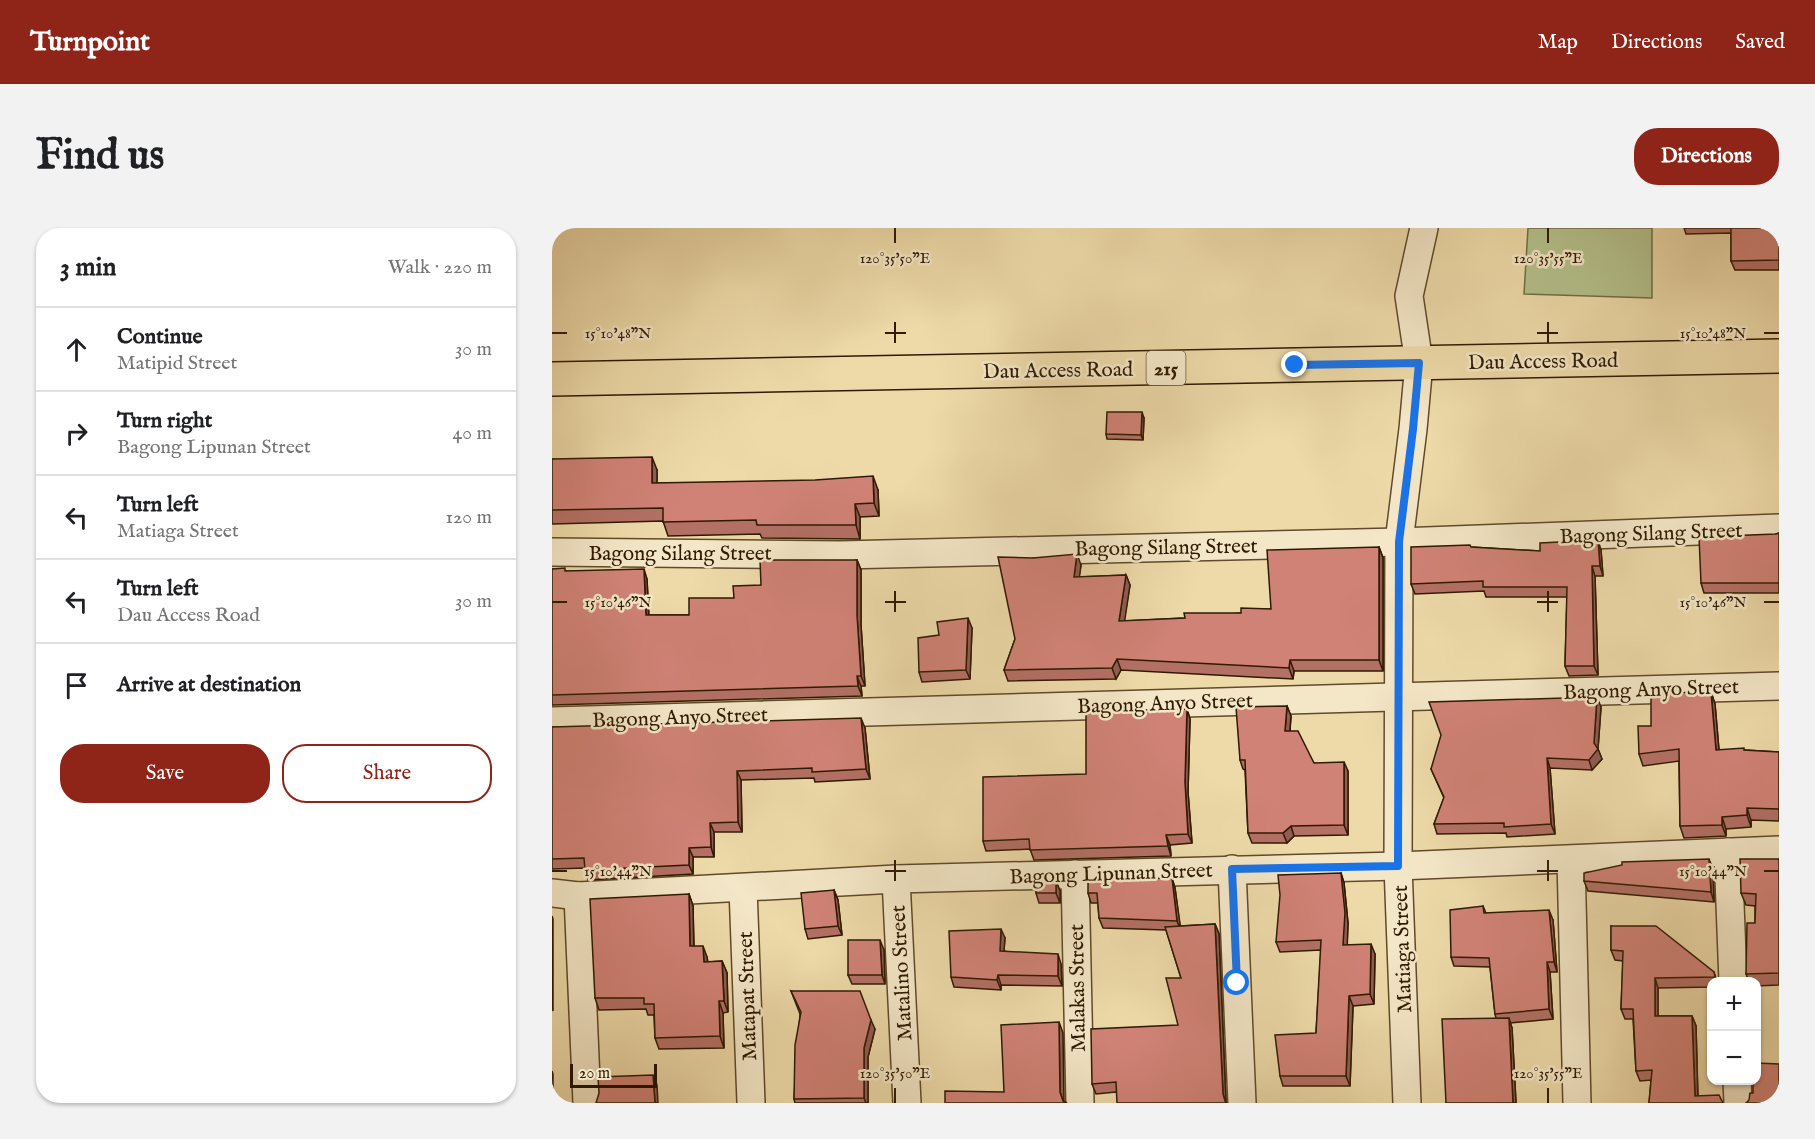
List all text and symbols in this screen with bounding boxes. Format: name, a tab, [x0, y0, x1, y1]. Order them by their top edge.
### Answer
text: Turnpoint	[30, 25, 150, 60]
text: Map	[1538, 29, 1578, 56]
text: Directions	[1611, 29, 1702, 56]
text: Saved	[1735, 29, 1785, 56]
button: Directions	[1634, 128, 1779, 185]
text: Find us	[36, 130, 164, 183]
text: 120°35'50"E	[860, 249, 930, 268]
text: 120°35'55"E	[1514, 249, 1582, 268]
text: 3 min	[60, 251, 116, 284]
text: Walk · 220 m	[388, 255, 492, 280]
text: Continue	[117, 323, 203, 351]
text: 15°10'48"N	[585, 324, 651, 343]
text: 15°10'48"N	[1680, 324, 1746, 343]
icon: ahead	[60, 333, 93, 366]
text: 30 m	[455, 337, 492, 362]
street label: Dau Access Road	[1468, 348, 1619, 377]
text: Matipid Street	[117, 351, 237, 376]
road number: 215	[1146, 351, 1186, 385]
route end	[1281, 351, 1307, 377]
street label: Dau Access Road	[983, 357, 1134, 386]
text: Turn right	[117, 407, 212, 435]
icon: right	[60, 417, 93, 450]
text: 40 m	[453, 421, 492, 446]
text: Bagong Lipunan Street	[117, 435, 311, 460]
text: Turn left	[117, 491, 199, 519]
icon: left	[60, 501, 93, 534]
text: 120 m	[446, 505, 492, 530]
street label: Bagong Silang Street	[1559, 518, 1743, 551]
text: Matiaga Street	[117, 519, 239, 544]
street label: Bagong Silang Street	[1074, 533, 1258, 564]
street label: Bagong Silang Street	[588, 541, 772, 568]
text: Turn left	[117, 575, 199, 603]
icon: left	[60, 585, 93, 618]
text: 30 m	[455, 589, 492, 614]
text: 15°10'46"N	[585, 593, 651, 612]
text: 15°10'46"N	[1680, 593, 1746, 612]
text: Dau Access Road	[117, 603, 260, 628]
icon: arrive	[60, 669, 93, 702]
text: Arrive at destination	[117, 671, 301, 699]
street label: Bagong Anyo Street	[1563, 674, 1739, 707]
street label: Bagong Anyo Street	[1077, 688, 1253, 721]
street label: Bagong Anyo Street	[592, 702, 768, 735]
button: Save	[60, 744, 270, 803]
button: Share	[282, 744, 492, 803]
street label: Bagong Lipunan Street	[1009, 857, 1213, 892]
text: 15°10'44"N	[584, 862, 652, 881]
text: 15°10'44"N	[1679, 862, 1747, 881]
street label: Matiaga Street	[1388, 885, 1419, 1013]
street label: Matalino Street	[885, 904, 920, 1041]
street label: Malakas Street	[1064, 924, 1093, 1052]
street label: Matapat Street	[733, 931, 764, 1061]
route start	[1223, 969, 1249, 995]
map controls	[1707, 977, 1761, 1085]
button: +	[1707, 977, 1761, 1031]
button: −	[1707, 1031, 1761, 1085]
scale bar	[570, 1061, 657, 1088]
text: 20 m	[579, 1064, 610, 1084]
text: 120°35'50"E	[860, 1064, 930, 1083]
text: 120°35'55"E	[1514, 1064, 1582, 1083]

